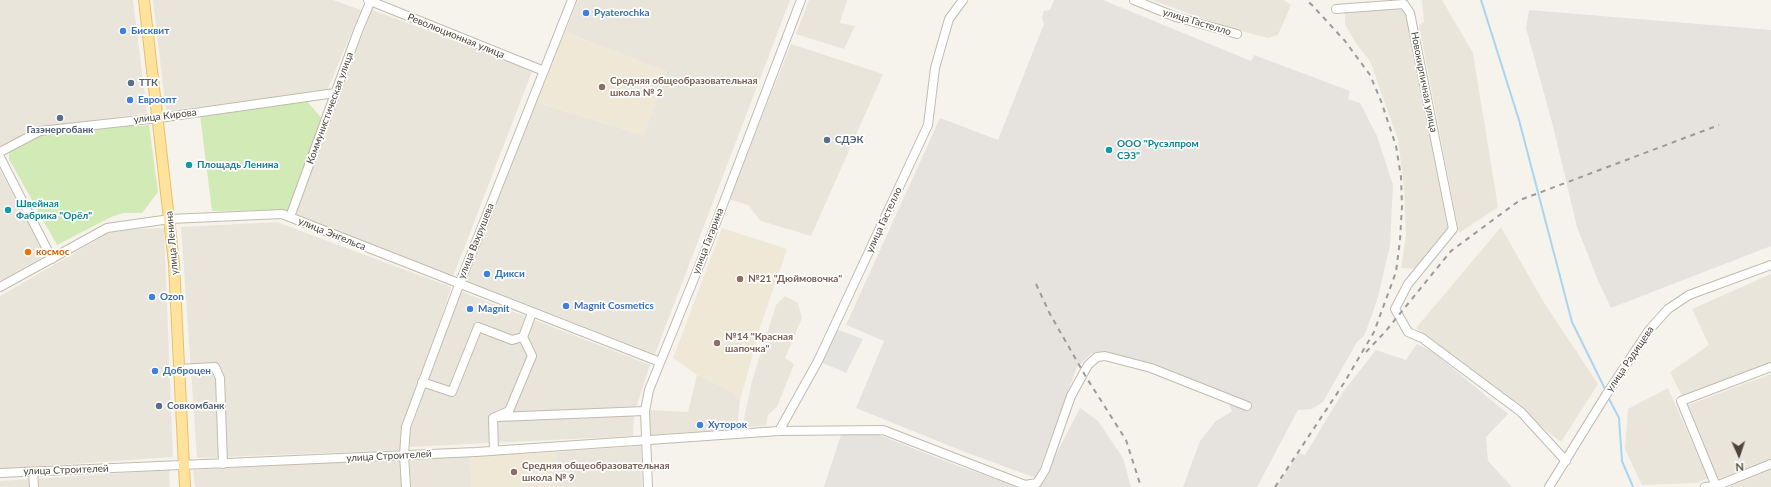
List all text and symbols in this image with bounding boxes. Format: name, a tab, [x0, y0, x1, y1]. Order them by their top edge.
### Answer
street label: улица Гастелло	[1161, 6, 1233, 38]
place label: Pyaterochka	[594, 7, 650, 19]
marker: Pyaterochka	[581, 8, 591, 18]
street label: Революционная улица	[406, 11, 506, 61]
place label: Бисквит	[131, 25, 169, 37]
marker: Бисквит	[118, 26, 128, 36]
street label: Новокирпичная улица	[1408, 31, 1440, 133]
street label: Коммунистическая улица	[304, 50, 356, 166]
place label: Средняя общеобразовательная школа № 2	[610, 75, 758, 98]
place label: ТТК	[139, 77, 158, 89]
marker: ТТК	[126, 78, 136, 88]
marker: Средняя общеобразовательная школа № 2	[597, 82, 607, 92]
place label: Евроопт	[138, 94, 177, 106]
marker: Евроопт	[125, 95, 135, 105]
street label: улица Кирова	[133, 106, 197, 126]
marker: Газэнергобанк	[55, 113, 65, 123]
place label: Газэнергобанк	[26, 124, 94, 136]
place label: СДЭК	[835, 134, 863, 146]
marker: СДЭК	[822, 135, 832, 145]
place label: ООО "Русэлпром СЭЗ"	[1117, 138, 1199, 162]
marker: ООО "Русэлпром СЭЗ"	[1104, 145, 1114, 155]
place label: Площадь Ленина	[197, 159, 278, 171]
marker: Площадь Ленина	[184, 160, 194, 170]
street label: улица Гастелло	[864, 185, 904, 255]
place label: Швейная Фабрика "Орёл"	[16, 198, 92, 222]
street label: улица Вахрушева	[455, 202, 497, 280]
marker: Швейная Фабрика "Орёл"	[3, 205, 13, 215]
street label: улица Гагарина	[690, 206, 726, 276]
street label: улица Ленина	[163, 210, 181, 276]
street label: улица Энгельса	[297, 215, 367, 253]
place label: космос	[36, 246, 70, 258]
marker: космос	[23, 247, 33, 257]
place label: Дикси	[495, 268, 525, 280]
marker: Дикси	[482, 269, 492, 279]
place label: №21 "Дюймовочка"	[748, 273, 842, 285]
marker: №21 "Дюймовочка"	[735, 274, 745, 284]
place label: Ozon	[160, 291, 184, 303]
marker: Ozon	[147, 292, 157, 302]
place label: Magnit Cosmetics	[574, 300, 654, 312]
marker: Magnit Cosmetics	[561, 301, 571, 311]
place label: Magnit	[478, 303, 510, 315]
marker: Magnit	[465, 304, 475, 314]
street label: улица Радищева	[1604, 324, 1656, 394]
place label: №14 "Красная шапочка"	[725, 331, 793, 354]
marker: №14 "Красная шапочка"	[712, 338, 722, 348]
place label: Доброцен	[163, 365, 211, 377]
marker: Доброцен	[150, 366, 160, 376]
place label: Совкомбанк	[167, 400, 225, 412]
marker: Совкомбанк	[154, 401, 164, 411]
place label: Хуторок	[708, 419, 747, 431]
marker: Хуторок	[695, 420, 705, 430]
north arrow	[1719, 435, 1759, 475]
street label: улица Строителей	[346, 448, 432, 464]
place label: Средняя общеобразовательная школа № 9	[522, 460, 670, 484]
text: N	[1735, 461, 1744, 474]
street label: улица Строителей	[23, 463, 109, 477]
marker: Средняя общеобразовательная школа № 9	[509, 467, 519, 477]

